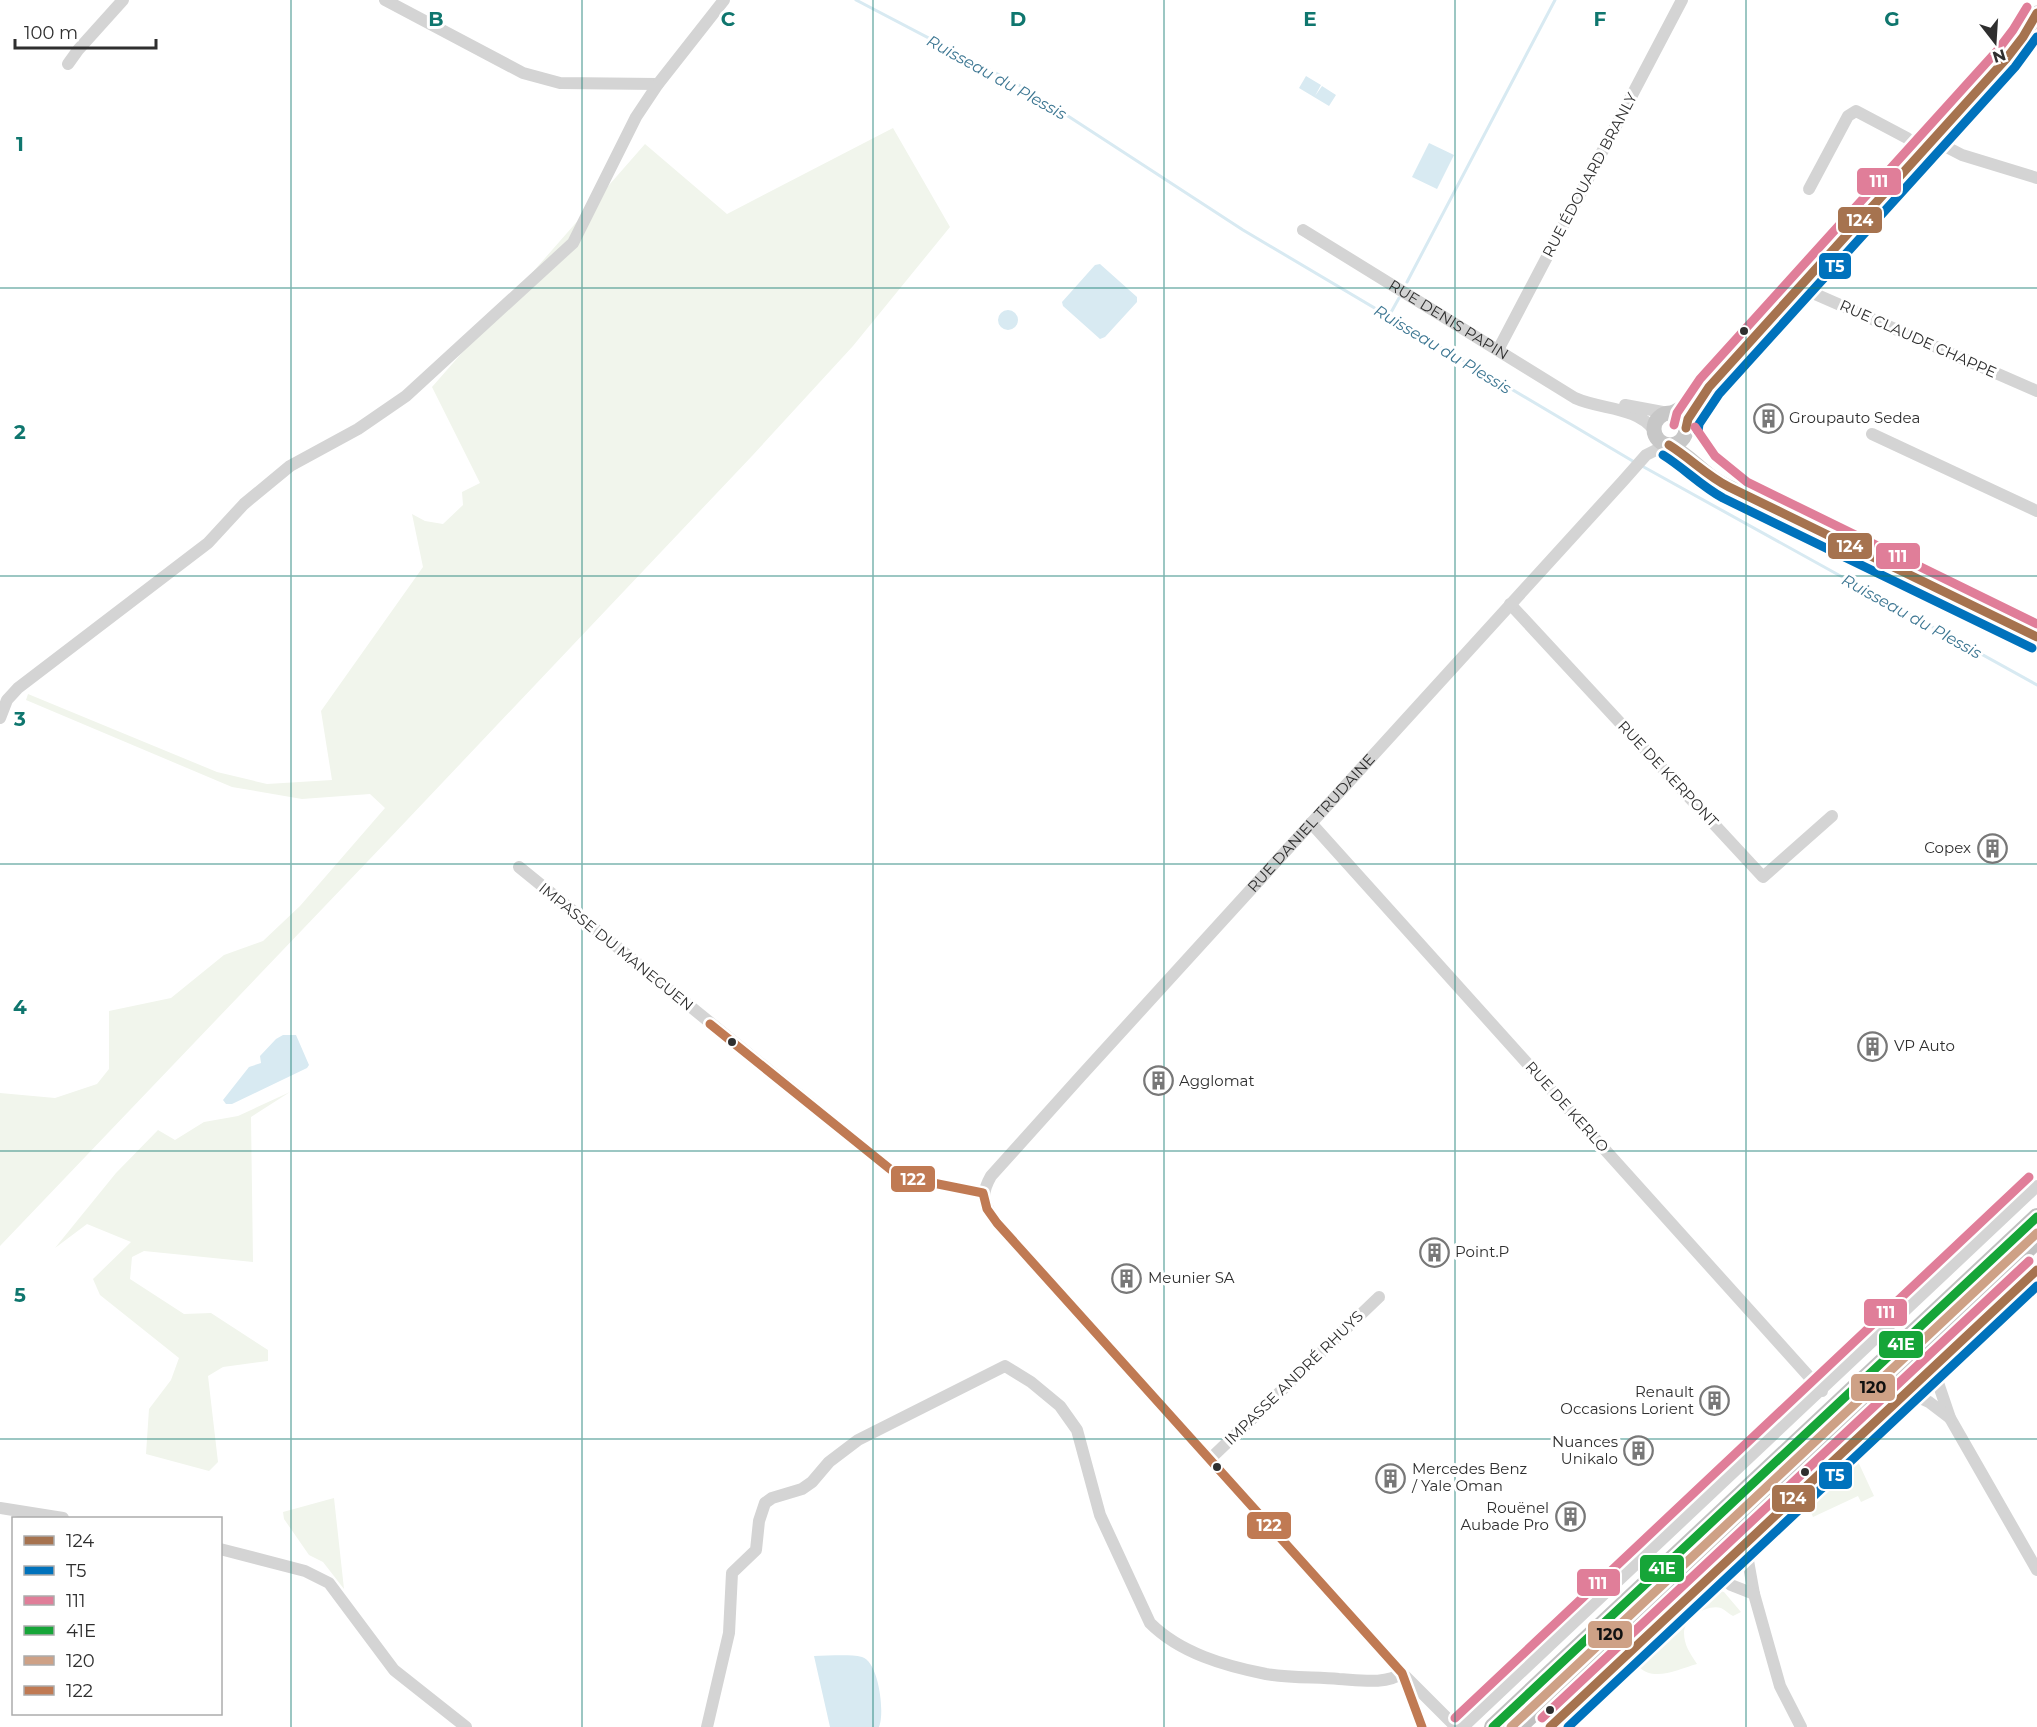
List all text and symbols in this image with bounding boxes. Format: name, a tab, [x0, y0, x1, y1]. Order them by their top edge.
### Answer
text: B	[428, 7, 444, 31]
text: C	[721, 7, 736, 31]
text: D	[1010, 7, 1026, 31]
text: E	[1303, 7, 1317, 31]
text: F	[1594, 7, 1607, 31]
text: G	[1884, 7, 1900, 31]
scale bar	[15, 12, 156, 50]
north arrow	[1965, 12, 2025, 72]
text: 100 m	[24, 22, 78, 44]
water label: Ruisseau du Plessis	[924, 31, 1070, 124]
text: N	[1990, 45, 2008, 67]
street label: RUE ÉDOUARD BRANLY	[1538, 89, 1641, 260]
text: 1	[16, 132, 24, 156]
line badge: 111	[1856, 167, 1902, 196]
text: 111	[1870, 172, 1888, 191]
line badge: 124	[1837, 206, 1883, 234]
text: 124	[1847, 211, 1873, 230]
line badge: T5	[1818, 252, 1852, 280]
text: T5	[1825, 257, 1845, 276]
street label: RUE DENIS PAPIN	[1385, 275, 1512, 364]
street label: RUE CLAUDE CHAPPE	[1837, 295, 2000, 382]
water label: Ruisseau du Plessis	[1371, 301, 1515, 398]
unlabelled marker	[1738, 325, 1750, 337]
building icon: Groupauto Sedea	[1752, 402, 1784, 434]
place label: Groupauto Sedea	[1789, 408, 1920, 427]
text: 2	[14, 420, 26, 444]
line badge: 124	[1827, 532, 1873, 560]
text: 124	[1837, 537, 1863, 556]
line badge: 111	[1875, 542, 1921, 570]
text: 111	[1889, 547, 1907, 566]
water label: Ruisseau du Plessis	[1839, 570, 1985, 663]
text: 3	[13, 707, 26, 731]
street label: RUE DE KERPONT	[1614, 716, 1723, 831]
street label: RUE DANIEL TRUDAINE	[1243, 750, 1379, 896]
building icon: Copex	[1976, 832, 2008, 864]
place label: Copex	[1924, 838, 1971, 857]
street label: IMPASSE DU MANEGUEN	[535, 878, 697, 1015]
text: 4	[13, 995, 27, 1019]
building icon: VP Auto	[1857, 1030, 1889, 1062]
unlabelled marker	[726, 1036, 738, 1048]
place label: VP Auto	[1894, 1036, 1955, 1055]
street label: RUE DE KERLO	[1522, 1057, 1613, 1156]
building icon: Agglomat	[1142, 1065, 1174, 1097]
place label: Agglomat	[1179, 1071, 1255, 1090]
line badge: 122	[890, 1165, 936, 1193]
text: 122	[900, 1170, 926, 1189]
building icon: Point.P	[1418, 1236, 1450, 1268]
place label: Point.P	[1455, 1242, 1509, 1261]
building icon: Meunier SA	[1111, 1262, 1143, 1294]
place label: Meunier SA	[1148, 1268, 1235, 1287]
text: 5	[14, 1283, 26, 1307]
line badge: 111	[1863, 1298, 1908, 1327]
text: 111	[1877, 1303, 1895, 1322]
street label: IMPASSE ANDRÉ RHUYS	[1220, 1306, 1367, 1449]
line badge: 41E	[1878, 1330, 1924, 1359]
text: 41E	[1887, 1335, 1915, 1354]
line badge: 120	[1850, 1373, 1896, 1402]
text: 120	[1860, 1378, 1886, 1397]
place label: Renault Occasions Lorient	[1560, 1382, 1694, 1418]
building icon: Renault Occasions Lorient	[1699, 1385, 1731, 1417]
place label: Nuances Unikalo	[1552, 1432, 1618, 1468]
building icon: Nuances Unikalo	[1623, 1435, 1655, 1467]
place label: Mercedes Benz / Yale Oman	[1411, 1459, 1528, 1495]
unlabelled marker	[1211, 1461, 1223, 1473]
line badge: T5	[1818, 1461, 1853, 1490]
building icon: Mercedes Benz / Yale Oman	[1375, 1462, 1407, 1494]
unlabelled marker	[1799, 1466, 1811, 1478]
text: T5	[1825, 1466, 1845, 1485]
line badge: 124	[1771, 1484, 1816, 1513]
text: 124	[1780, 1489, 1806, 1508]
place label: Rouënel Aubade Pro	[1461, 1498, 1549, 1534]
building icon: Rouënel Aubade Pro	[1554, 1501, 1586, 1533]
line badge: 122	[1246, 1511, 1292, 1540]
text: 122	[1256, 1516, 1282, 1535]
legend	[12, 1517, 222, 1715]
text: 124	[66, 1530, 94, 1552]
line badge: 41E	[1639, 1554, 1685, 1583]
text: 41E	[1648, 1559, 1676, 1578]
text: T5	[66, 1560, 86, 1582]
line badge: 111	[1576, 1568, 1621, 1597]
text: 111	[1589, 1574, 1607, 1593]
text: 111	[66, 1590, 86, 1612]
text: 41E	[66, 1620, 96, 1642]
line badge: 120	[1587, 1620, 1633, 1649]
text: 120	[1597, 1625, 1623, 1644]
text: 120	[66, 1650, 95, 1672]
text: 122	[66, 1680, 93, 1702]
unlabelled marker	[1544, 1704, 1556, 1716]

